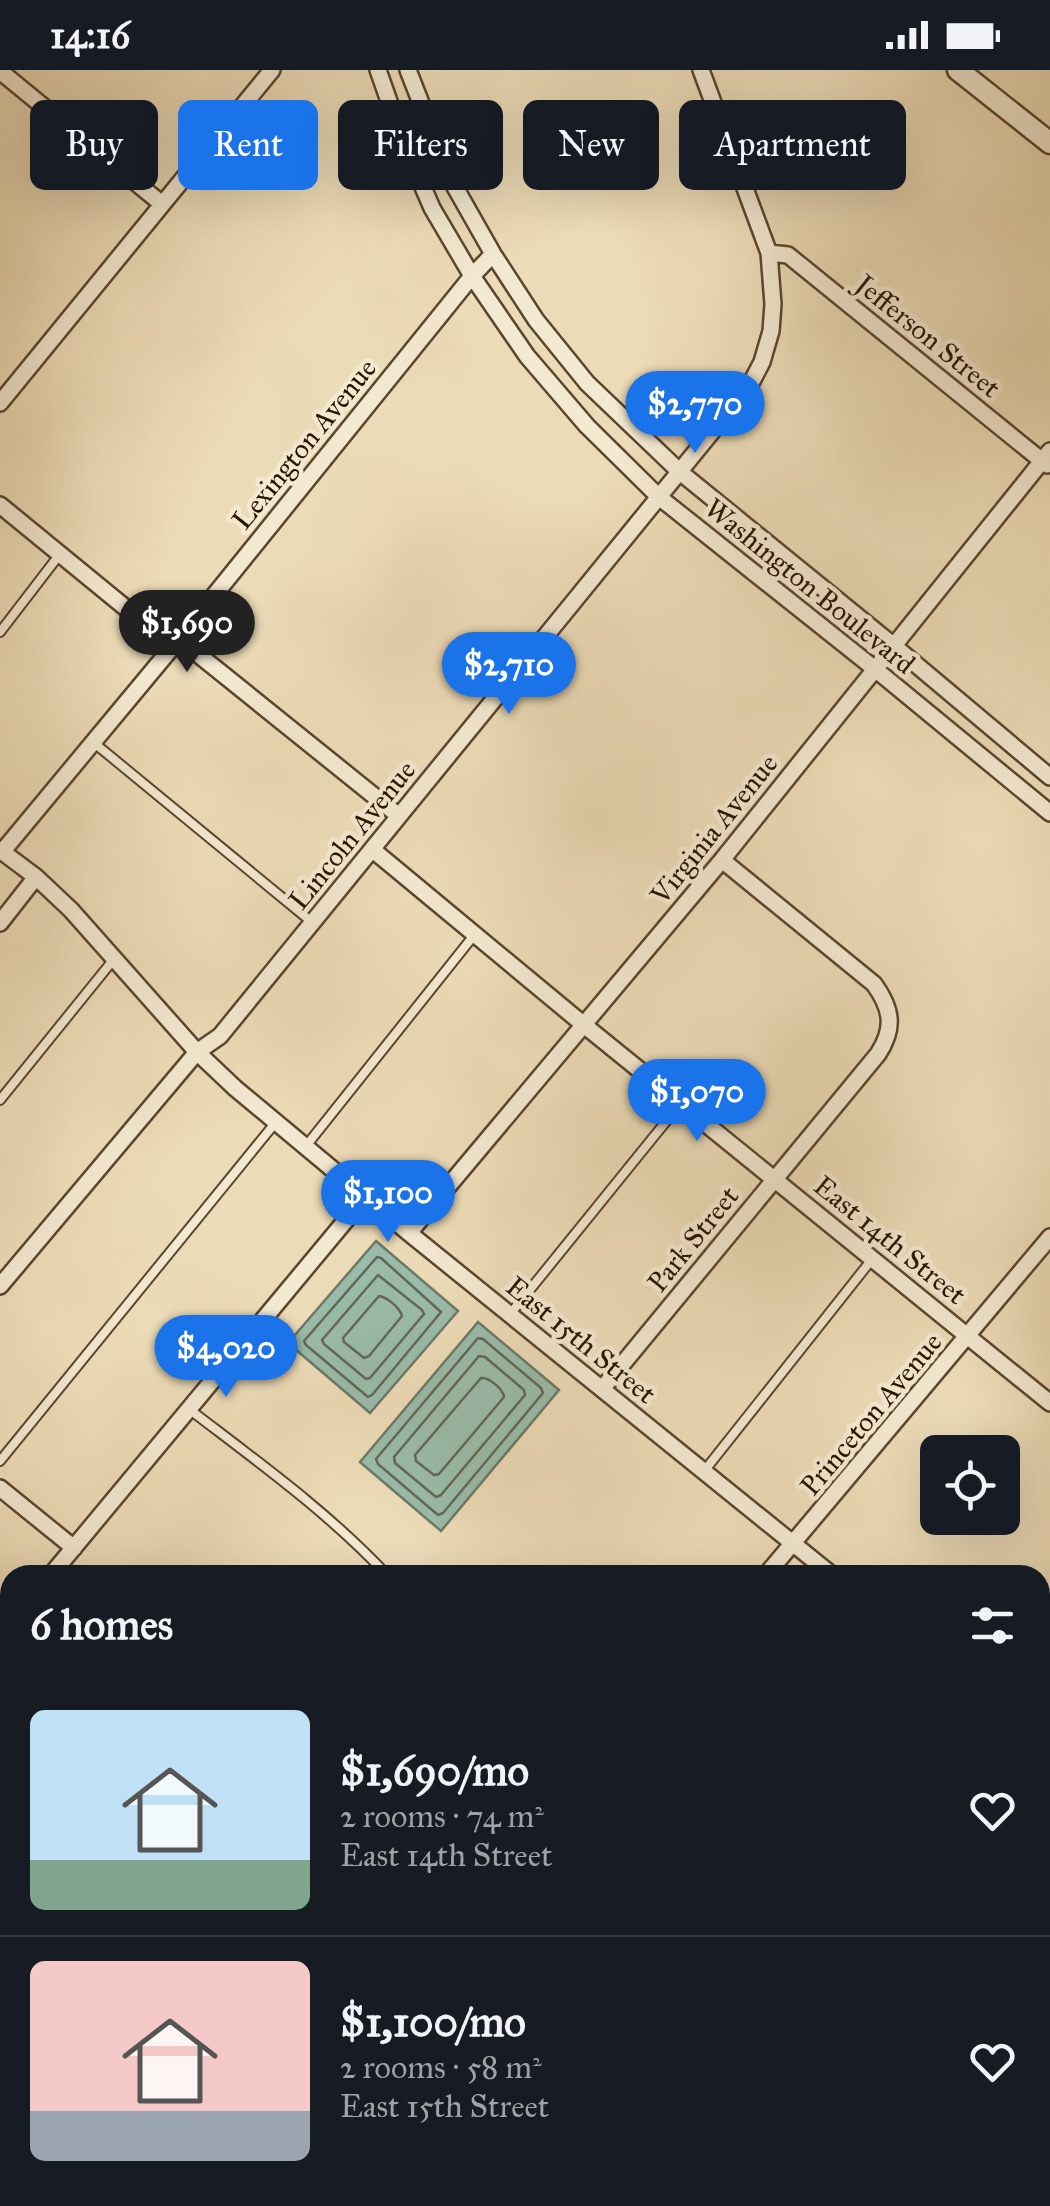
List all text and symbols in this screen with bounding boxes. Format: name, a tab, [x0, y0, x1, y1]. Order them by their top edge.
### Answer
text: 14:16	[50, 12, 130, 58]
chip: Buy	[30, 100, 158, 190]
chip: Rent	[178, 100, 318, 190]
chip: Filters	[338, 100, 503, 190]
chip: New	[523, 100, 659, 190]
chip: Apartment	[679, 100, 906, 190]
street label: Jefferson Street	[846, 265, 1008, 405]
street label: Lexington Avenue	[224, 351, 384, 537]
pin: $2,770	[614, 371, 776, 456]
text: $2,770	[648, 384, 742, 423]
street label: Washington Boulevard	[698, 490, 922, 682]
pin: $1,690	[106, 590, 268, 675]
text: $1,690	[141, 603, 233, 642]
pin: $2,710	[428, 632, 590, 717]
text: $2,710	[464, 645, 554, 684]
street label: Virginia Avenue	[642, 747, 785, 912]
street label: Lincoln Avenue	[281, 753, 423, 917]
pin: $1,070	[616, 1059, 778, 1144]
text: $1,070	[650, 1072, 744, 1111]
pin: $1,100	[307, 1160, 469, 1245]
street label: East 14th Street	[807, 1168, 973, 1312]
text: $1,100	[343, 1173, 433, 1212]
street label: Park Street	[640, 1179, 746, 1299]
street label: East 15th Street	[499, 1269, 663, 1411]
pin: $4,020	[145, 1315, 307, 1400]
street label: Princeton Avenue	[793, 1325, 949, 1503]
text: $4,020	[176, 1328, 276, 1367]
map controls	[920, 1435, 1020, 1535]
button: locate	[920, 1435, 1020, 1535]
icon: filters	[965, 1598, 1020, 1653]
text: 6 homes	[30, 1599, 173, 1651]
text: $1,690/mo	[340, 1745, 529, 1797]
icon: home	[110, 1750, 230, 1870]
icon: heart	[965, 1783, 1020, 1838]
text: 2 rooms · 74 m²	[340, 1797, 544, 1836]
text: East 14th Street	[340, 1836, 552, 1875]
text: $1,100/mo	[340, 1996, 526, 2048]
icon: home	[110, 2001, 230, 2121]
icon: heart	[965, 2034, 1020, 2089]
text: 2 rooms · 58 m²	[340, 2048, 541, 2087]
text: East 15th Street	[340, 2087, 549, 2126]

